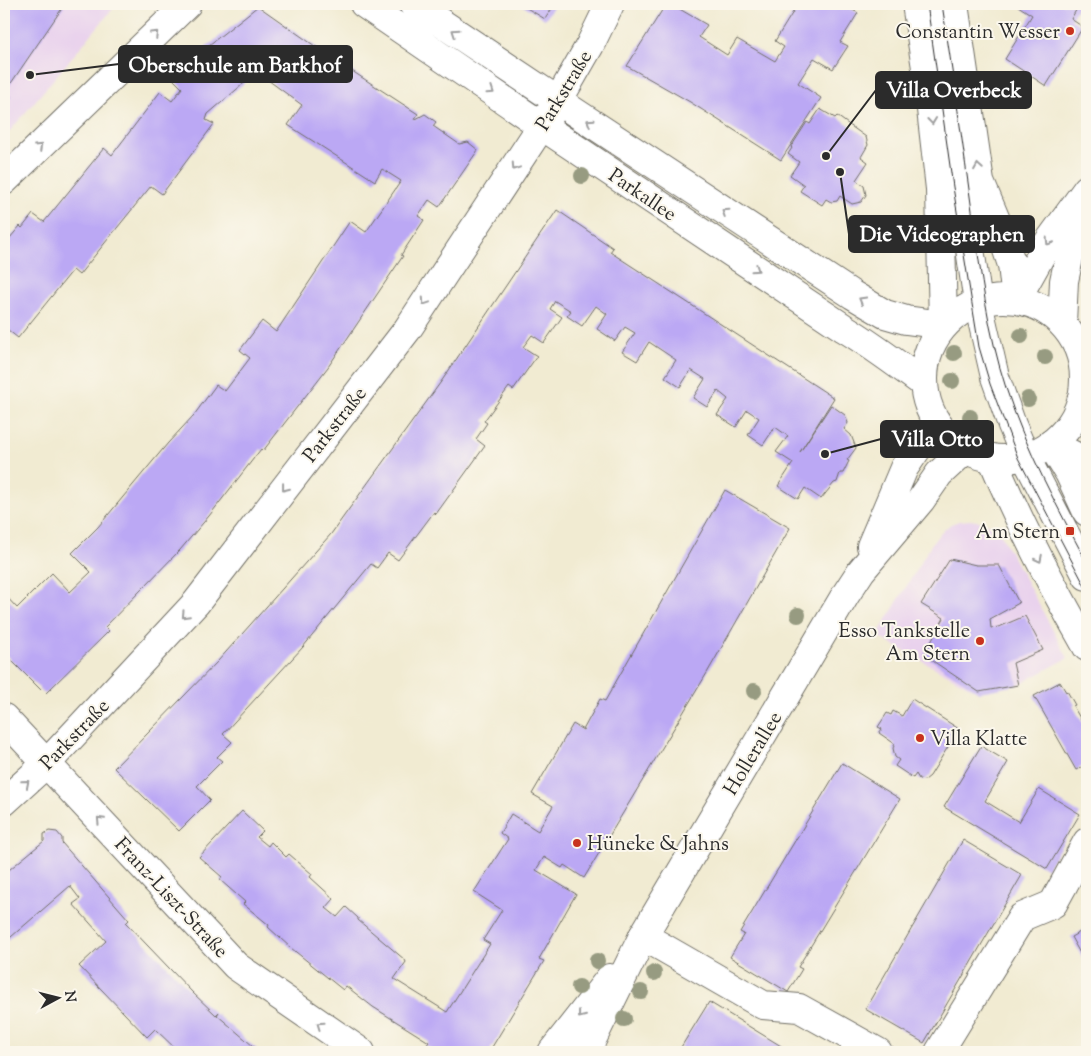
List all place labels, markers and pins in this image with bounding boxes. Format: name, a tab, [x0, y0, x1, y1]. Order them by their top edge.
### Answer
place label: Constantin Wesser	[895, 19, 1060, 48]
marker: Constantin Wesser	[1064, 25, 1076, 37]
callout: Oberschule am Barkhof	[119, 46, 352, 82]
callout: Villa Overbeck	[876, 72, 1031, 108]
callout: Die Videographen	[849, 216, 1034, 252]
callout: Villa Otto	[881, 421, 993, 457]
place label: Am Stern	[976, 519, 1060, 548]
marker: Am Stern	[1064, 525, 1076, 537]
place label: Esso Tankstelle Am Stern	[839, 618, 970, 670]
marker: Esso Tankstelle Am Stern	[974, 635, 986, 647]
place label: Villa Klatte	[930, 726, 1027, 755]
marker: Villa Klatte	[914, 732, 926, 744]
place label: Hüneke & Jahns	[587, 831, 729, 860]
marker: Hüneke & Jahns	[571, 837, 583, 849]

